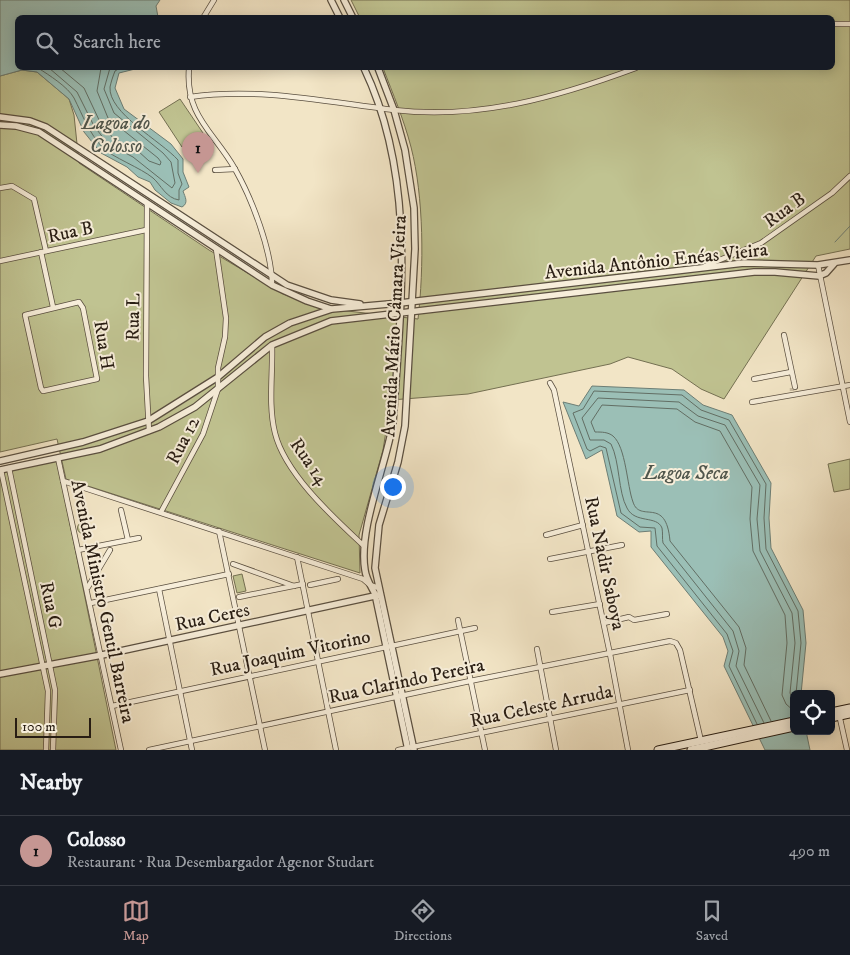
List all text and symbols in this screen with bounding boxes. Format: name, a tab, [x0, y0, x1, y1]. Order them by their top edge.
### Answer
search box	[15, 15, 835, 70]
icon: search	[33, 29, 61, 57]
text: Search here	[73, 31, 161, 54]
water label: Lagoa do Colosso	[81, 111, 150, 159]
pin: 1	[182, 132, 214, 173]
street label: Rua B	[760, 187, 810, 233]
street label: Avenida Mário Câmara Vieira	[377, 215, 412, 438]
street label: Rua B	[45, 216, 95, 248]
street label: Avenida Antônio Enéas Vieira	[544, 238, 769, 285]
street label: Rua L	[122, 293, 145, 341]
street label: Rua H	[88, 319, 119, 372]
street label: Rua 12	[162, 412, 205, 468]
street label: Rua 14	[284, 434, 334, 491]
water label: Lagoa Seca	[642, 461, 729, 486]
your location	[380, 474, 406, 500]
street label: Avenida Ministro Gentil Barreira	[65, 478, 140, 725]
street label: Rua Nadir Saboya	[579, 494, 630, 632]
street label: Rua G	[34, 580, 67, 631]
street label: Rua Ceres	[173, 598, 252, 637]
street label: Rua Joaquim Vitorino	[208, 625, 373, 683]
street label: Rua Clarindo Pereira	[326, 654, 486, 709]
street label: Rua Celeste Arruda	[468, 680, 615, 733]
map controls	[790, 690, 835, 735]
button: locate	[790, 690, 835, 735]
scale bar	[15, 715, 91, 738]
text: 100 m	[22, 718, 56, 736]
text: Nearby	[20, 770, 82, 796]
text: Colosso	[67, 829, 126, 852]
text: 1	[33, 841, 39, 861]
text: 490 m	[789, 841, 830, 861]
text: Restaurant · Rua Desembargador Agenor Studart	[67, 852, 374, 872]
tab: Map	[122, 897, 150, 945]
tab: Directions	[394, 897, 452, 945]
tab: Saved	[696, 897, 728, 945]

